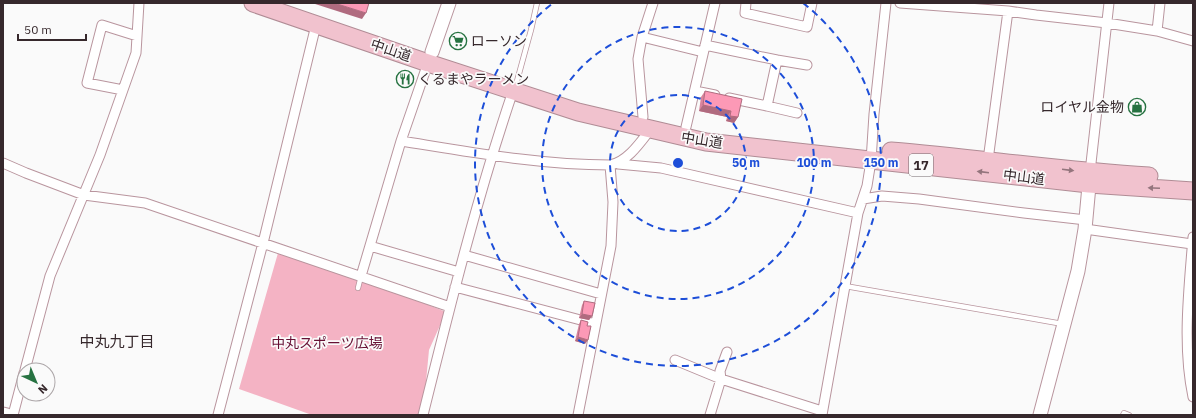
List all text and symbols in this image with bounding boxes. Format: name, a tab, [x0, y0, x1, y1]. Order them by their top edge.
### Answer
scale bar	[18, 16, 86, 42]
text: 50 m	[24, 22, 52, 37]
supermarket icon: ローソン	[448, 31, 468, 51]
place label: ローソン	[471, 32, 527, 50]
street label: 中山道	[368, 35, 414, 65]
restaurant icon: くるまやラーメン	[395, 69, 415, 89]
place label: くるまやラーメン	[418, 70, 529, 88]
shop icon: ロイヤル金物	[1127, 97, 1147, 117]
place label: ロイヤル金物	[1040, 98, 1124, 116]
street label: 中山道	[680, 128, 724, 152]
road number: 17	[909, 154, 933, 176]
text: 50 m	[732, 155, 760, 170]
text: 100 m	[796, 155, 832, 170]
text: 150 m	[863, 155, 899, 170]
centre of rings	[671, 156, 685, 170]
street label: 中山道	[1002, 166, 1046, 188]
one-way arrow	[1062, 167, 1074, 173]
one-way arrow	[977, 169, 989, 175]
one-way arrow	[1148, 185, 1160, 192]
district label: 中丸九丁目	[79, 332, 155, 351]
park label: 中丸スポーツ広場	[271, 334, 383, 352]
north arrow	[16, 362, 56, 402]
text: N	[35, 381, 51, 397]

